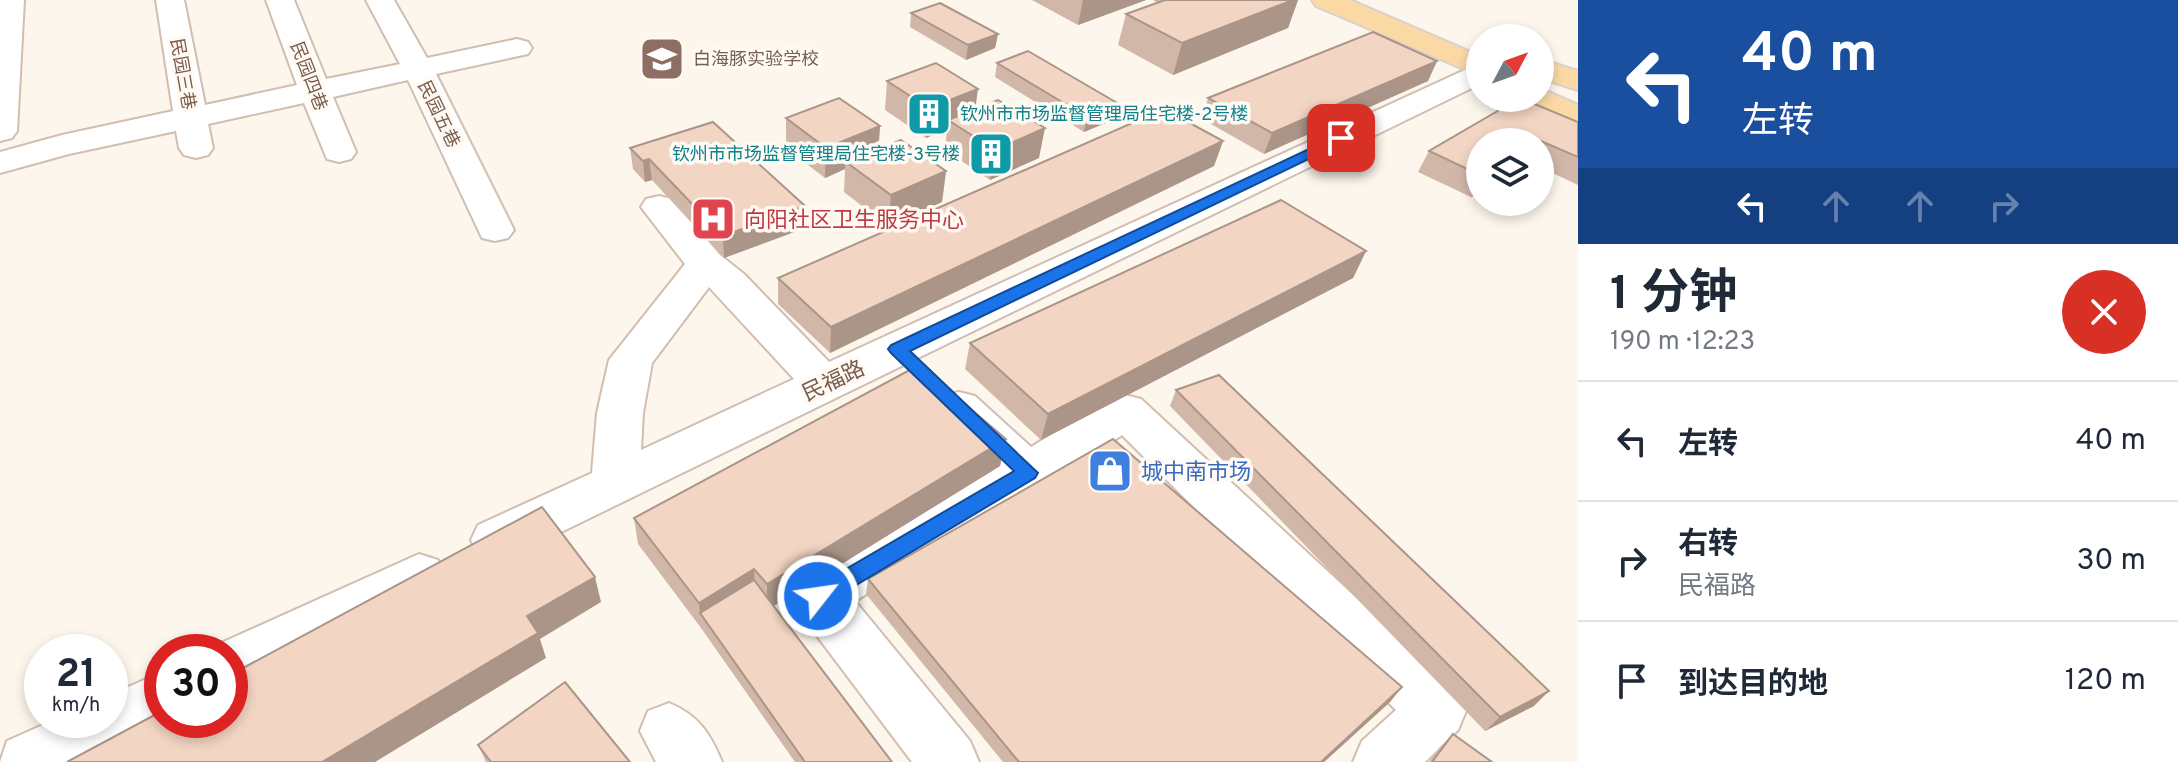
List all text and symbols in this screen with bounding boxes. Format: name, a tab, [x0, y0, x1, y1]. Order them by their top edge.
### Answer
text: 40 m	[1742, 21, 1878, 91]
north arrow	[1466, 24, 1554, 112]
map controls	[1466, 24, 1554, 216]
icon: left	[1610, 32, 1714, 136]
school or university icon: 白海豚实验学校	[638, 35, 686, 83]
street label: 民园三巷	[164, 37, 199, 112]
street label: 民园四巷	[284, 39, 331, 114]
place label: 白海豚实验学校	[693, 49, 819, 72]
street label: 民园五巷	[412, 77, 464, 152]
building icon: 钦州市市场监督管理局住宅楼-2号楼	[905, 90, 953, 138]
text: 左转	[1742, 100, 1814, 146]
place label: 钦州市市场监督管理局住宅楼-2号楼	[960, 104, 1248, 127]
pin	[1307, 104, 1375, 172]
icon: arrive	[1319, 116, 1363, 160]
button: layers	[1466, 128, 1554, 216]
building icon: 钦州市市场监督管理局住宅楼-3号楼	[967, 130, 1015, 178]
place label: 钦州市市场监督管理局住宅楼-3号楼	[672, 144, 960, 167]
icon: left	[1730, 184, 1774, 228]
icon: ahead	[1814, 184, 1858, 228]
icon: ahead	[1898, 184, 1942, 228]
icon: right	[1982, 184, 2026, 228]
hospital icon: 向阳社区卫生服务中心	[689, 195, 737, 243]
place label: 向阳社区卫生服务中心	[744, 208, 964, 235]
text: 1 分钟	[1610, 266, 1737, 326]
button: close	[2062, 270, 2146, 354]
text: 190 m · 12:23	[1610, 326, 1755, 359]
street label: 民福路	[798, 356, 870, 408]
icon: left	[1610, 419, 1654, 463]
text: 40 m	[2076, 423, 2146, 460]
text: 左转	[1678, 427, 1738, 464]
shop icon: 城中南市场	[1086, 447, 1134, 495]
place label: 城中南市场	[1141, 460, 1251, 487]
text: 右转	[1678, 527, 1738, 564]
icon: right	[1610, 539, 1654, 583]
text: 30 m	[2077, 543, 2146, 580]
position arrow	[776, 554, 860, 638]
text: 民福路	[1678, 571, 1756, 604]
speed limit sign: 30	[144, 634, 248, 738]
text: 21	[56, 651, 96, 701]
icon: arrive	[1610, 659, 1654, 703]
text: 120 m	[2065, 663, 2146, 700]
text: 到达目的地	[1678, 667, 1828, 704]
text: km/h	[52, 693, 100, 719]

